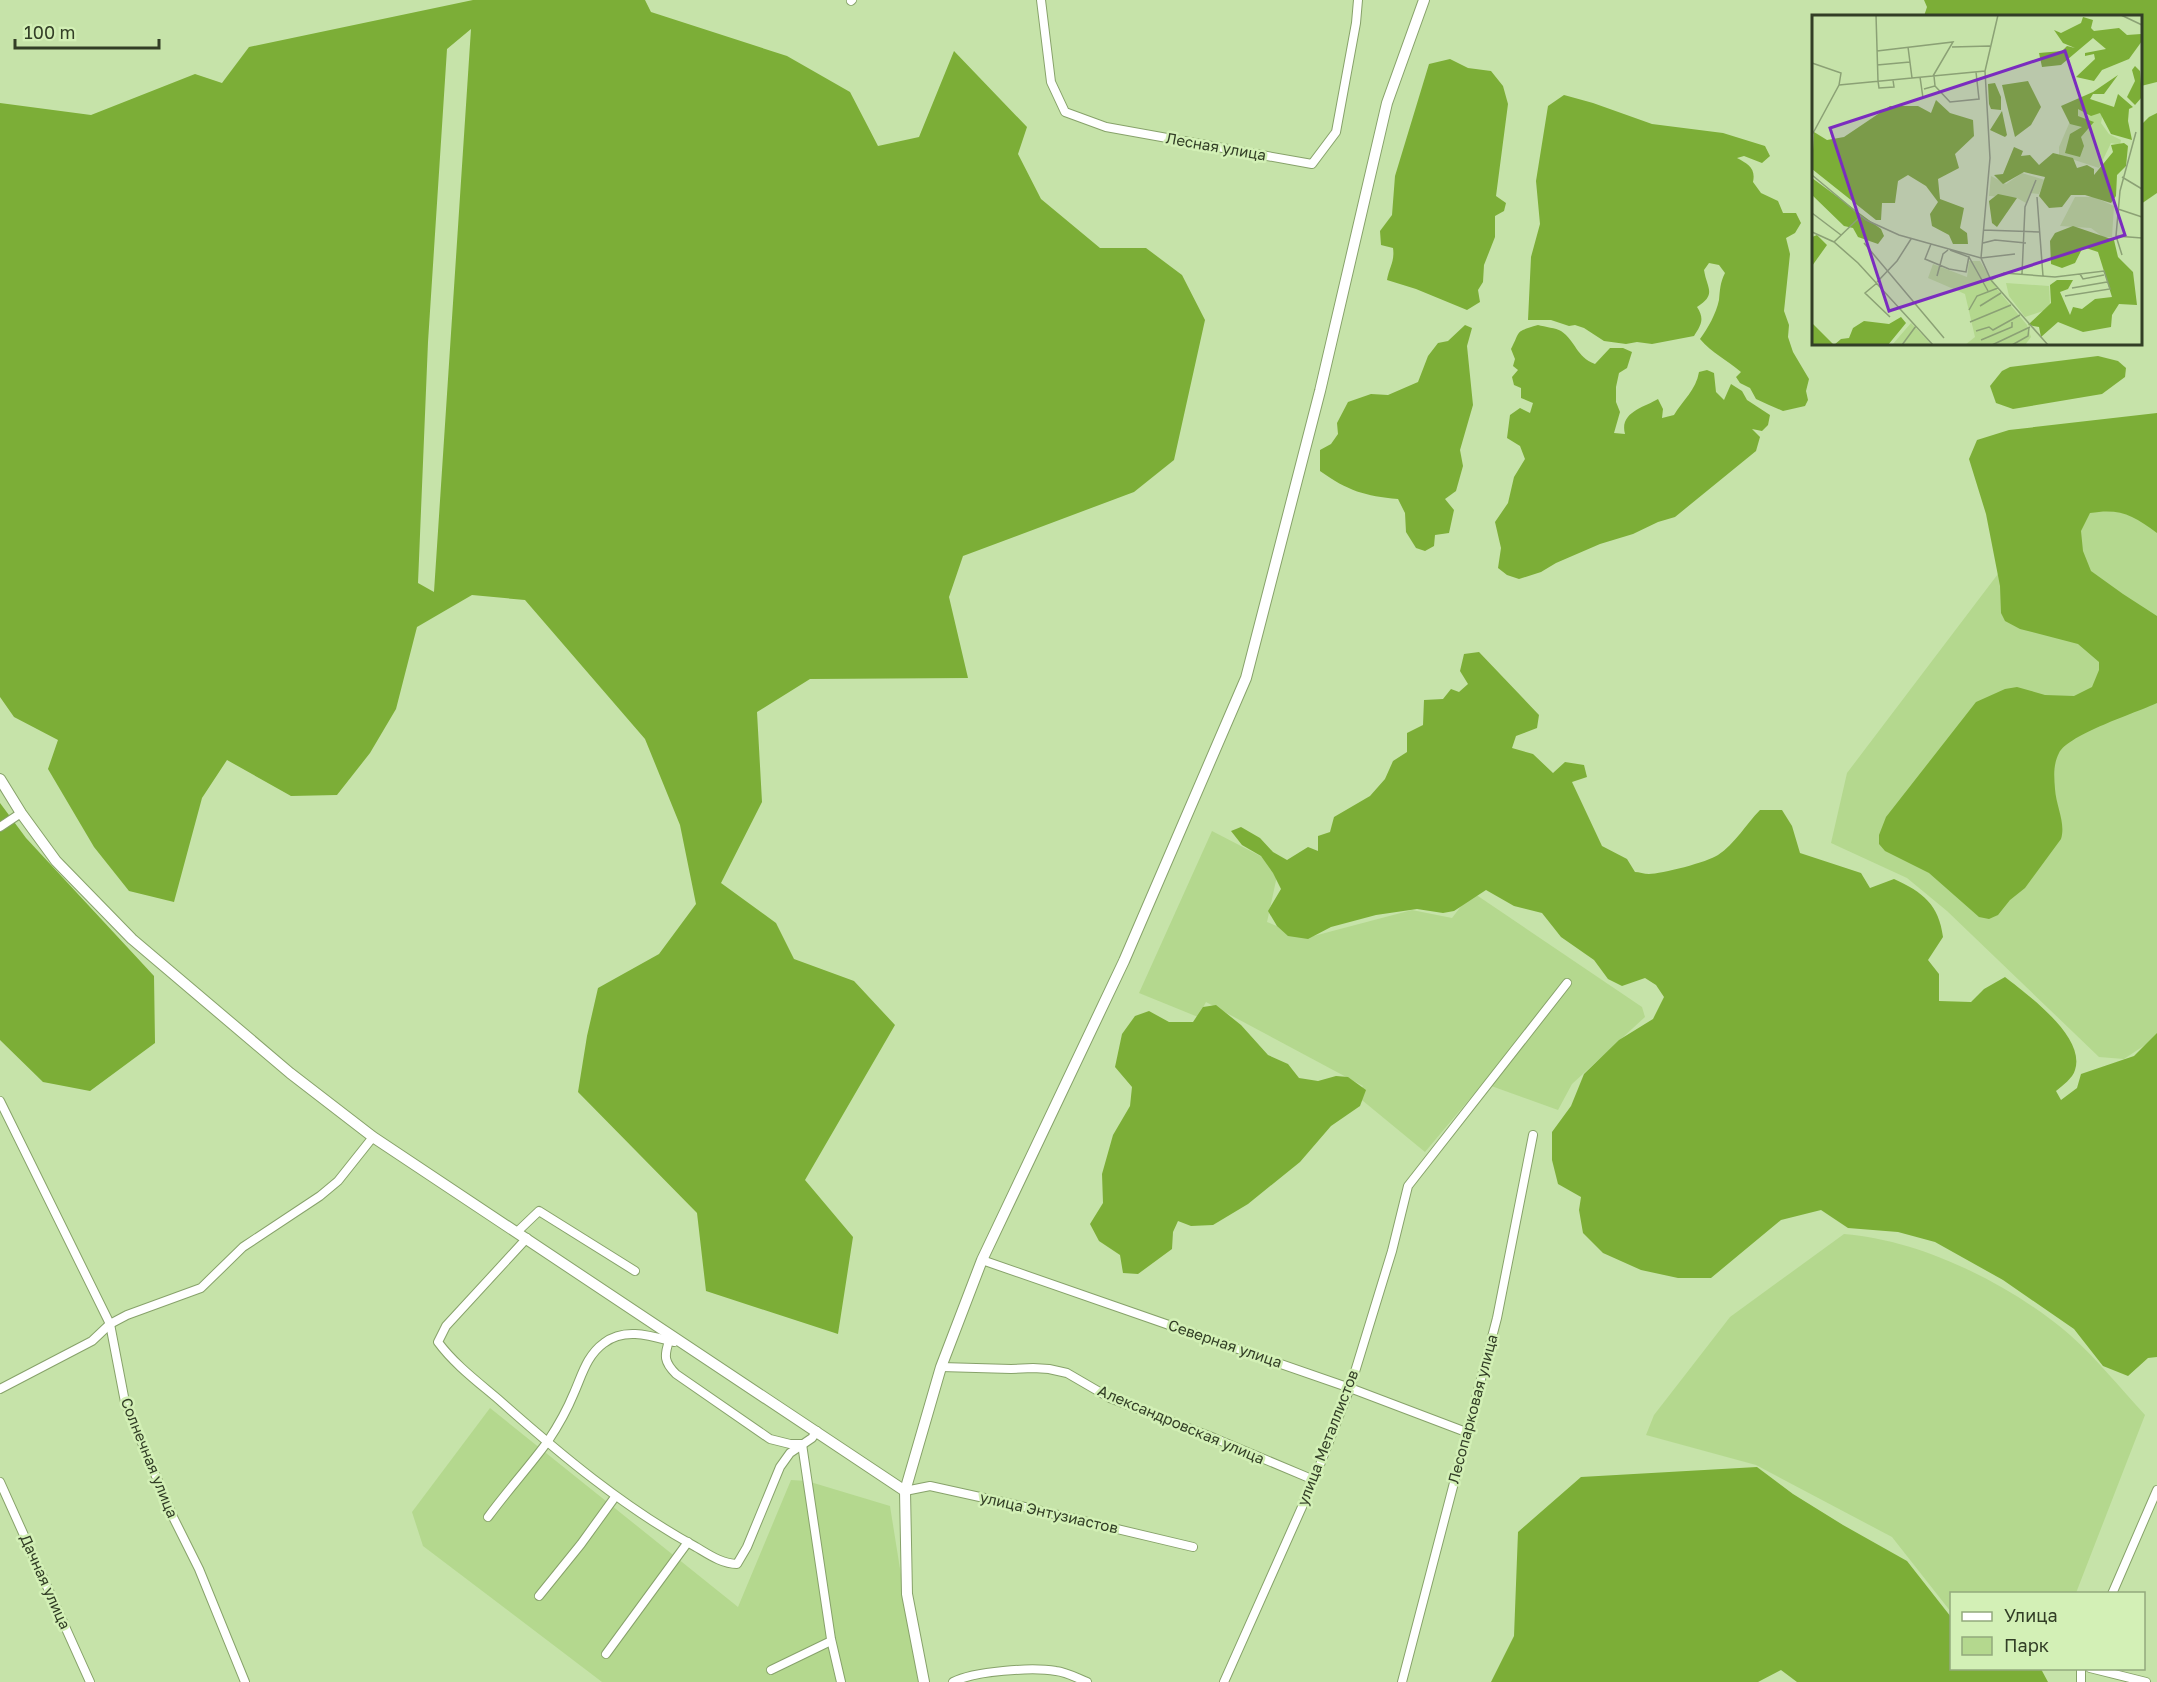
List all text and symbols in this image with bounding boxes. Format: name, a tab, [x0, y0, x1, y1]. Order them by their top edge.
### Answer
scale bar	[15, 12, 159, 50]
inset map	[1812, 15, 2142, 345]
text: 100 m	[24, 21, 75, 43]
street label: Лесная улица	[1165, 128, 1268, 164]
street label: Северная улица	[1166, 1315, 1285, 1371]
street label: Лесопарковая улица	[1443, 1332, 1501, 1485]
street label: улица Металлистов	[1293, 1367, 1361, 1508]
street label: Александровская улица	[1095, 1381, 1267, 1467]
street label: Солнечная улица	[118, 1395, 182, 1520]
street label: улица Энтузиастов	[978, 1487, 1120, 1537]
street label: Дачная улица	[17, 1532, 75, 1632]
legend	[1950, 1592, 2145, 1670]
text: Улица	[2004, 1604, 2058, 1626]
text: Парк	[2004, 1634, 2049, 1656]

